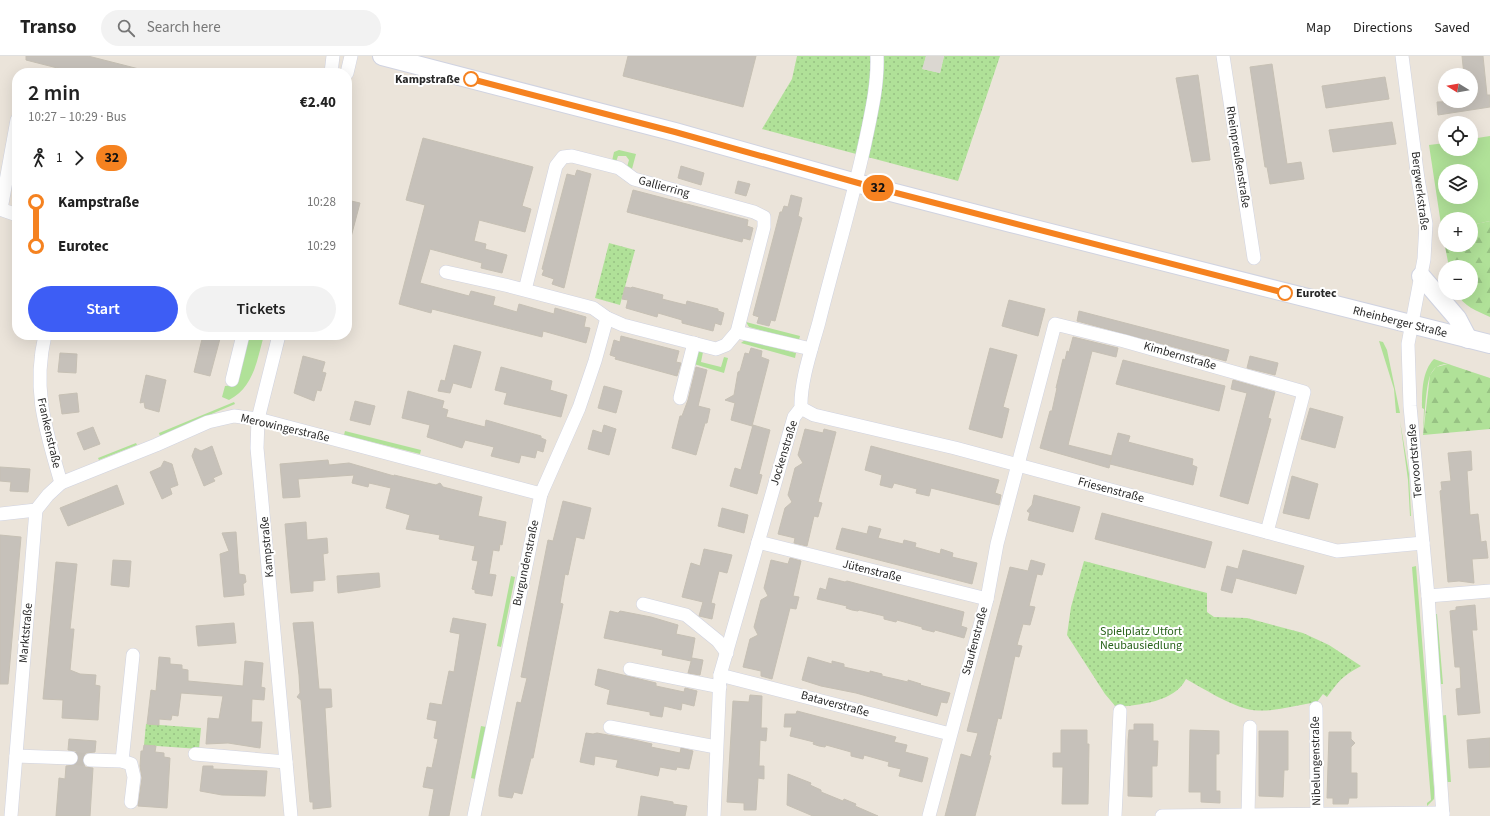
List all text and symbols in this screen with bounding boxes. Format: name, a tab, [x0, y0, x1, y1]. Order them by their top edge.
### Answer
search box	[101, 10, 381, 46]
text: Transo	[20, 14, 77, 41]
icon: search	[115, 17, 137, 39]
text: Search here	[147, 17, 221, 38]
text: Map	[1306, 18, 1331, 38]
text: Directions	[1353, 18, 1412, 38]
text: Saved	[1434, 18, 1470, 38]
north arrow	[1438, 68, 1478, 108]
map controls	[1438, 68, 1478, 300]
place label: Kampstraße	[395, 71, 460, 88]
marker: Kampstraße	[463, 71, 479, 87]
text: 2 min	[28, 77, 80, 109]
text: €2.40	[300, 92, 336, 113]
street label: Rheinpreußenstraße	[1222, 105, 1254, 209]
text: 10:27 – 10:29 · Bus	[28, 108, 126, 126]
button: locate	[1438, 116, 1478, 156]
icon: walk	[28, 147, 50, 169]
icon: forward	[68, 147, 90, 169]
text: 32	[104, 148, 119, 168]
text: 1	[56, 149, 62, 167]
street label: Bergwerkstraße	[1407, 151, 1433, 231]
button: layers	[1438, 164, 1478, 204]
street label: Gallierring	[637, 172, 691, 202]
line badge: 32	[860, 175, 896, 201]
text: 32	[871, 178, 885, 198]
text: Kampstraße	[58, 192, 139, 213]
text: 10:28	[307, 193, 336, 211]
button: +	[1438, 212, 1478, 252]
text: Eurotec	[58, 236, 109, 257]
text: 10:29	[307, 237, 336, 255]
button: −	[1438, 260, 1478, 300]
marker: Eurotec	[1277, 285, 1293, 301]
place label: Eurotec	[1296, 285, 1337, 302]
button: Start	[28, 286, 178, 332]
button: Tickets	[186, 286, 336, 332]
street label: Rheinberger Straße	[1351, 302, 1449, 342]
street label: Kimbernstraße	[1142, 338, 1218, 374]
street label: Frankenstraße	[33, 396, 65, 470]
street label: Merowingerstraße	[239, 409, 331, 447]
street label: Jockenstraße	[766, 418, 802, 488]
street label: Tervoortstraße	[1403, 423, 1427, 499]
street label: Friesenstraße	[1076, 473, 1146, 507]
street label: Kampstraße	[256, 516, 278, 578]
street label: Burgundenstraße	[509, 518, 543, 608]
street label: Jütenstraße	[841, 555, 903, 587]
street label: Marktstraße	[15, 602, 37, 664]
street label: Staufenstraße	[958, 605, 992, 677]
park label: Spielplatz Utfort Neubausiedlung	[1100, 623, 1182, 654]
street label: Bataverstraße	[799, 687, 871, 721]
street label: Nibelungenstraße	[1307, 716, 1325, 806]

